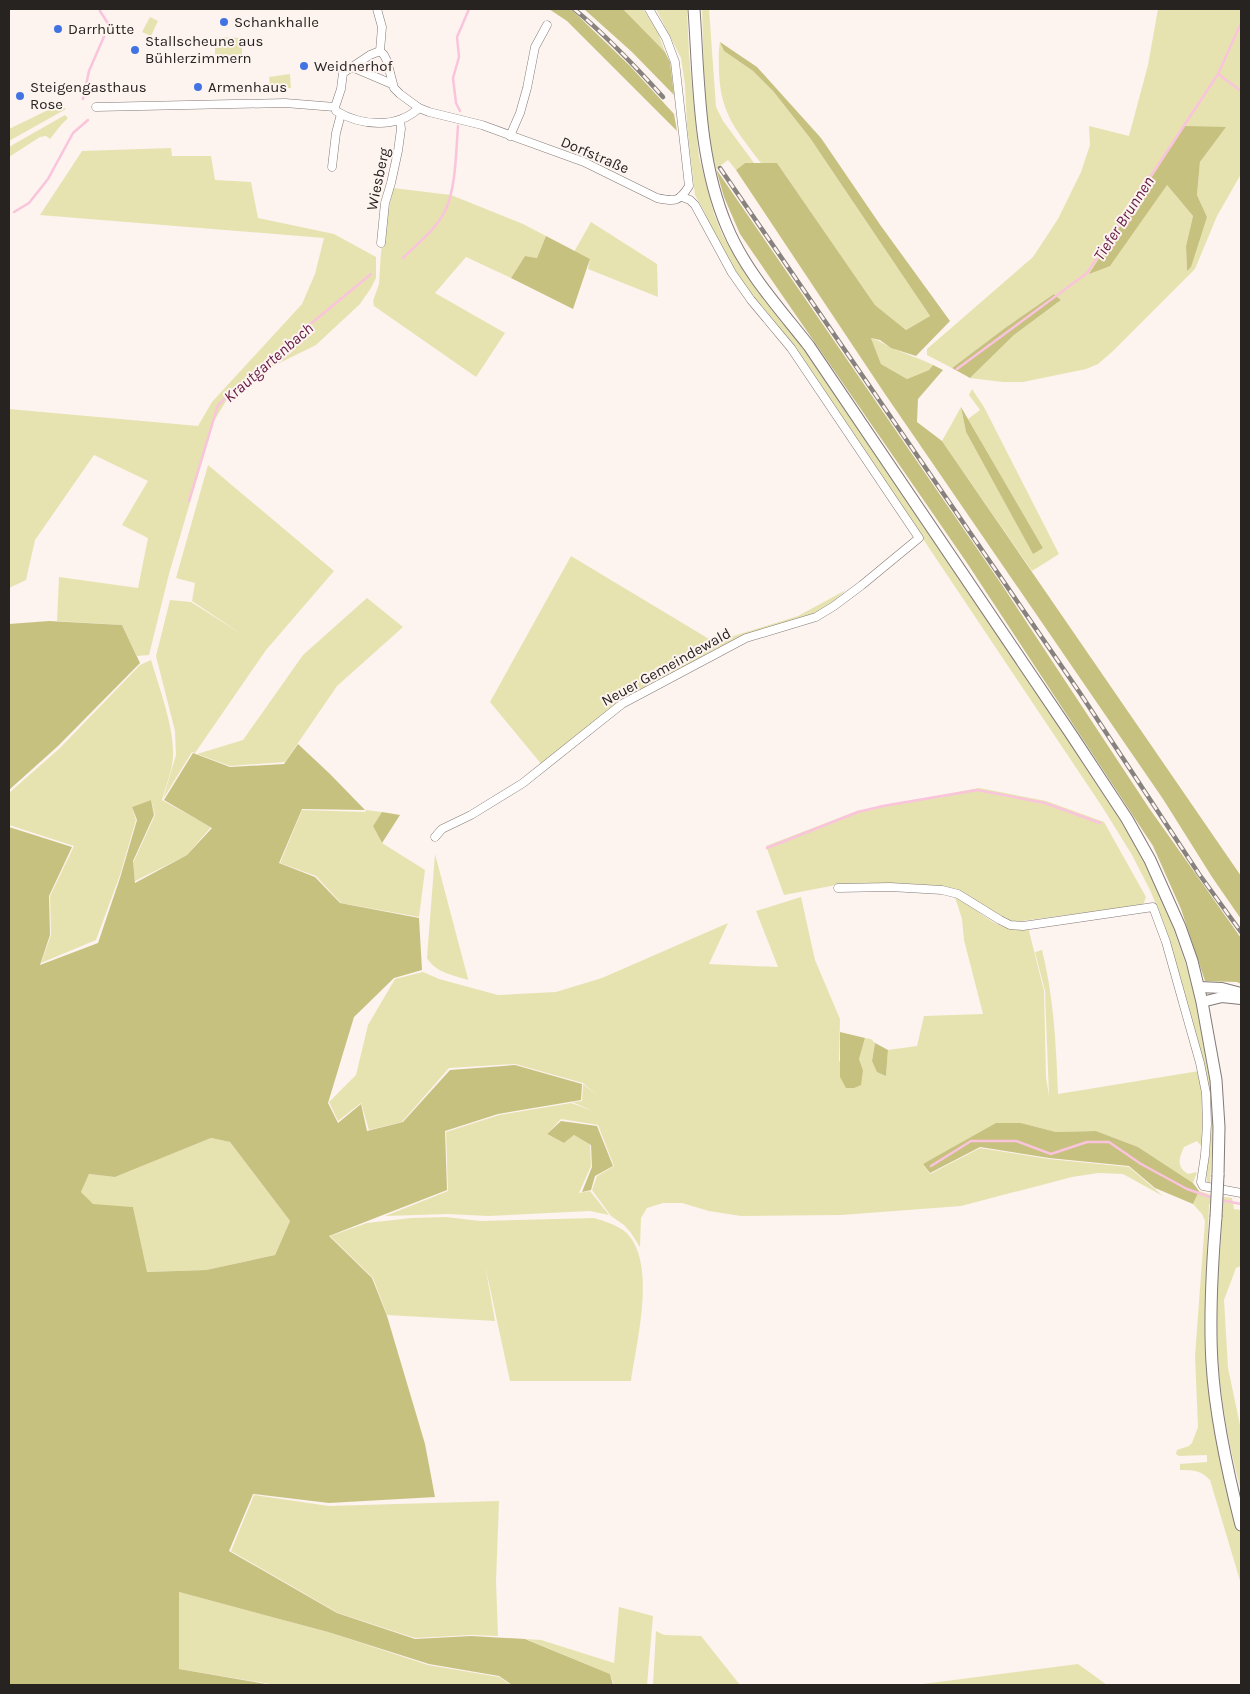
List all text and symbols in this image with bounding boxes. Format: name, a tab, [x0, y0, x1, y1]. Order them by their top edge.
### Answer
place label: Schankhalle	[234, 13, 319, 31]
marker: Schankhalle	[218, 16, 230, 28]
place label: Darrhütte	[68, 20, 134, 38]
marker: Darrhütte	[52, 23, 64, 35]
place label: Stallscheune aus Bühlerzimmern	[145, 32, 263, 67]
marker: Stallscheune aus Bühlerzimmern	[129, 44, 141, 56]
place label: Weidnerhof	[314, 57, 393, 75]
marker: Weidnerhof	[298, 60, 310, 72]
place label: Steigengasthaus Rose	[30, 78, 147, 113]
place label: Armenhaus	[208, 78, 287, 96]
marker: Armenhaus	[192, 81, 204, 93]
marker: Steigengasthaus Rose	[14, 90, 26, 102]
street label: Dorfstraße	[558, 133, 632, 177]
street label: Wiesberg	[363, 145, 394, 212]
water label: Tiefer Brunnen	[1089, 172, 1158, 264]
water label: Krautgartenbach	[220, 318, 317, 406]
street label: Neuer Gemeindewald	[598, 624, 734, 710]

